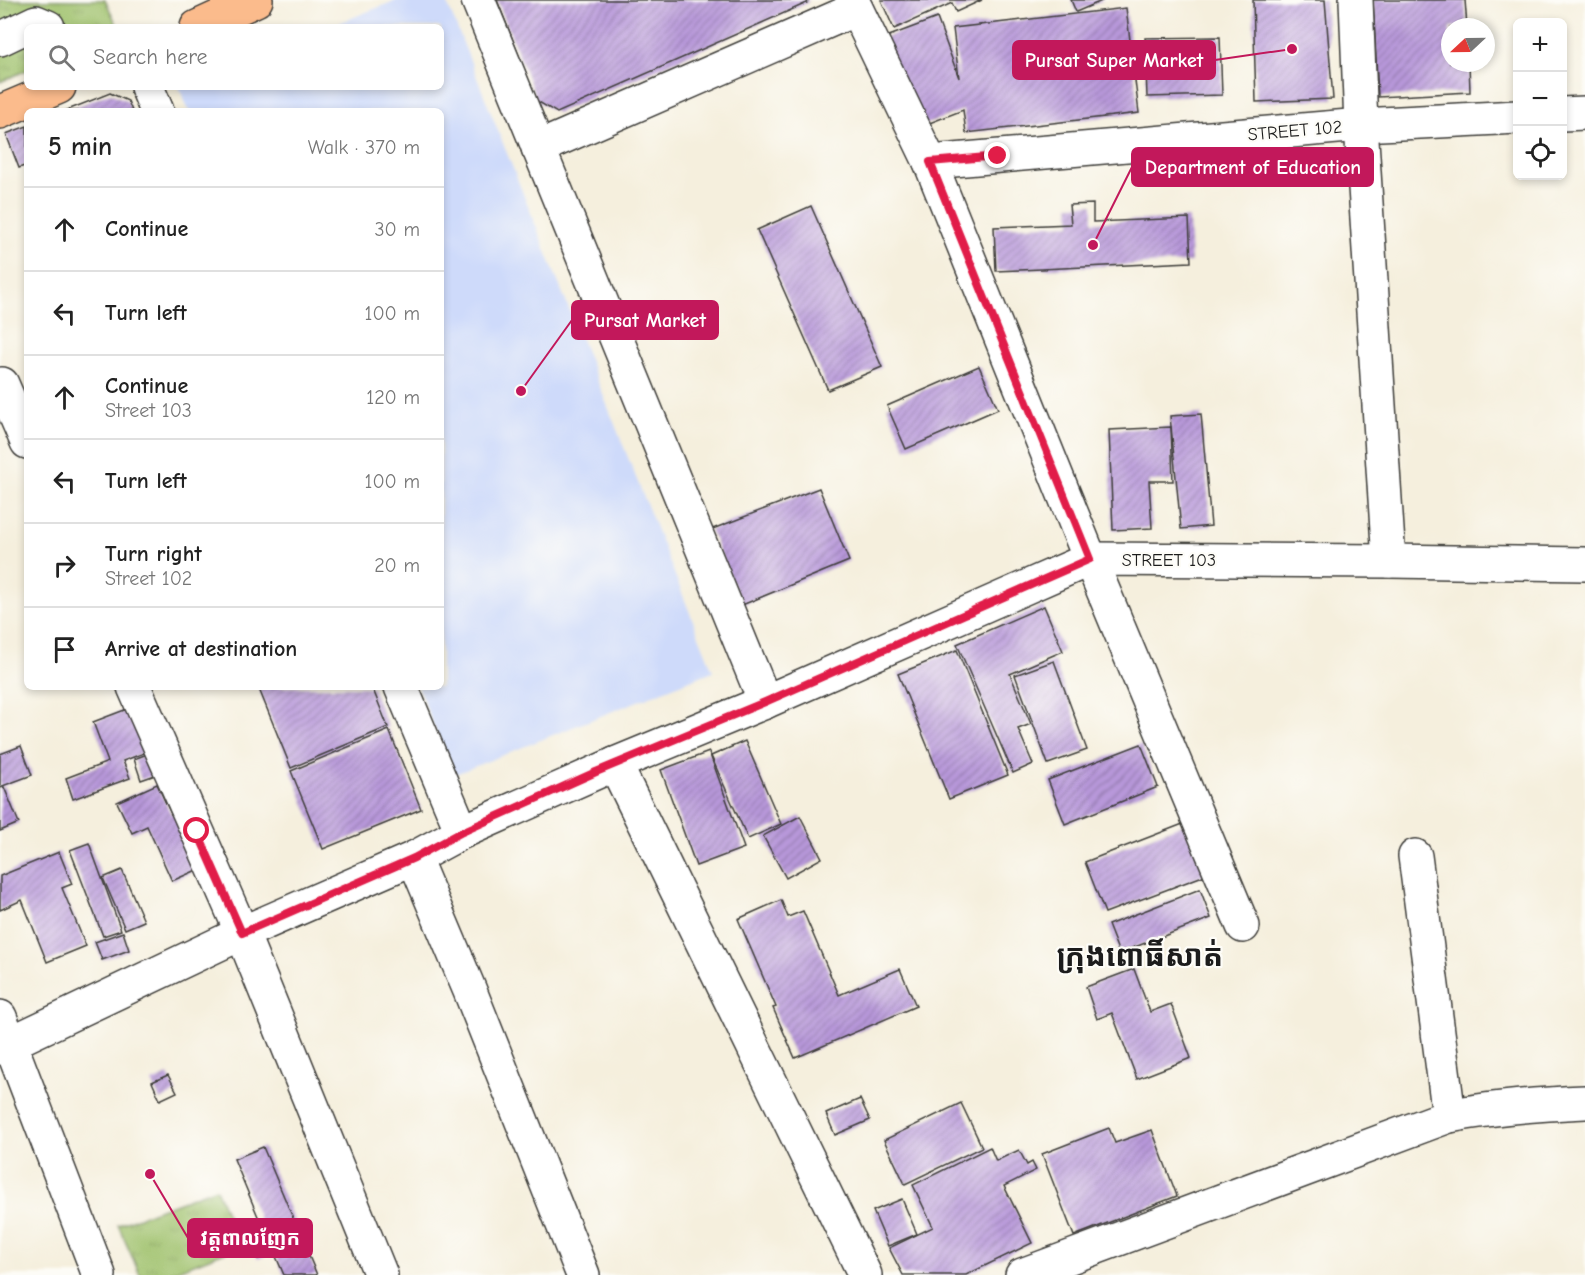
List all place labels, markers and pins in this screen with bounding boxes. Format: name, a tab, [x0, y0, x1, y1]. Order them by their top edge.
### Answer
callout: Pursat Super Market	[1013, 41, 1215, 79]
callout: Department of Education	[1132, 148, 1373, 186]
callout: Pursat Market	[572, 301, 718, 339]
callout: វត្តពាលញែក	[188, 1219, 312, 1257]

